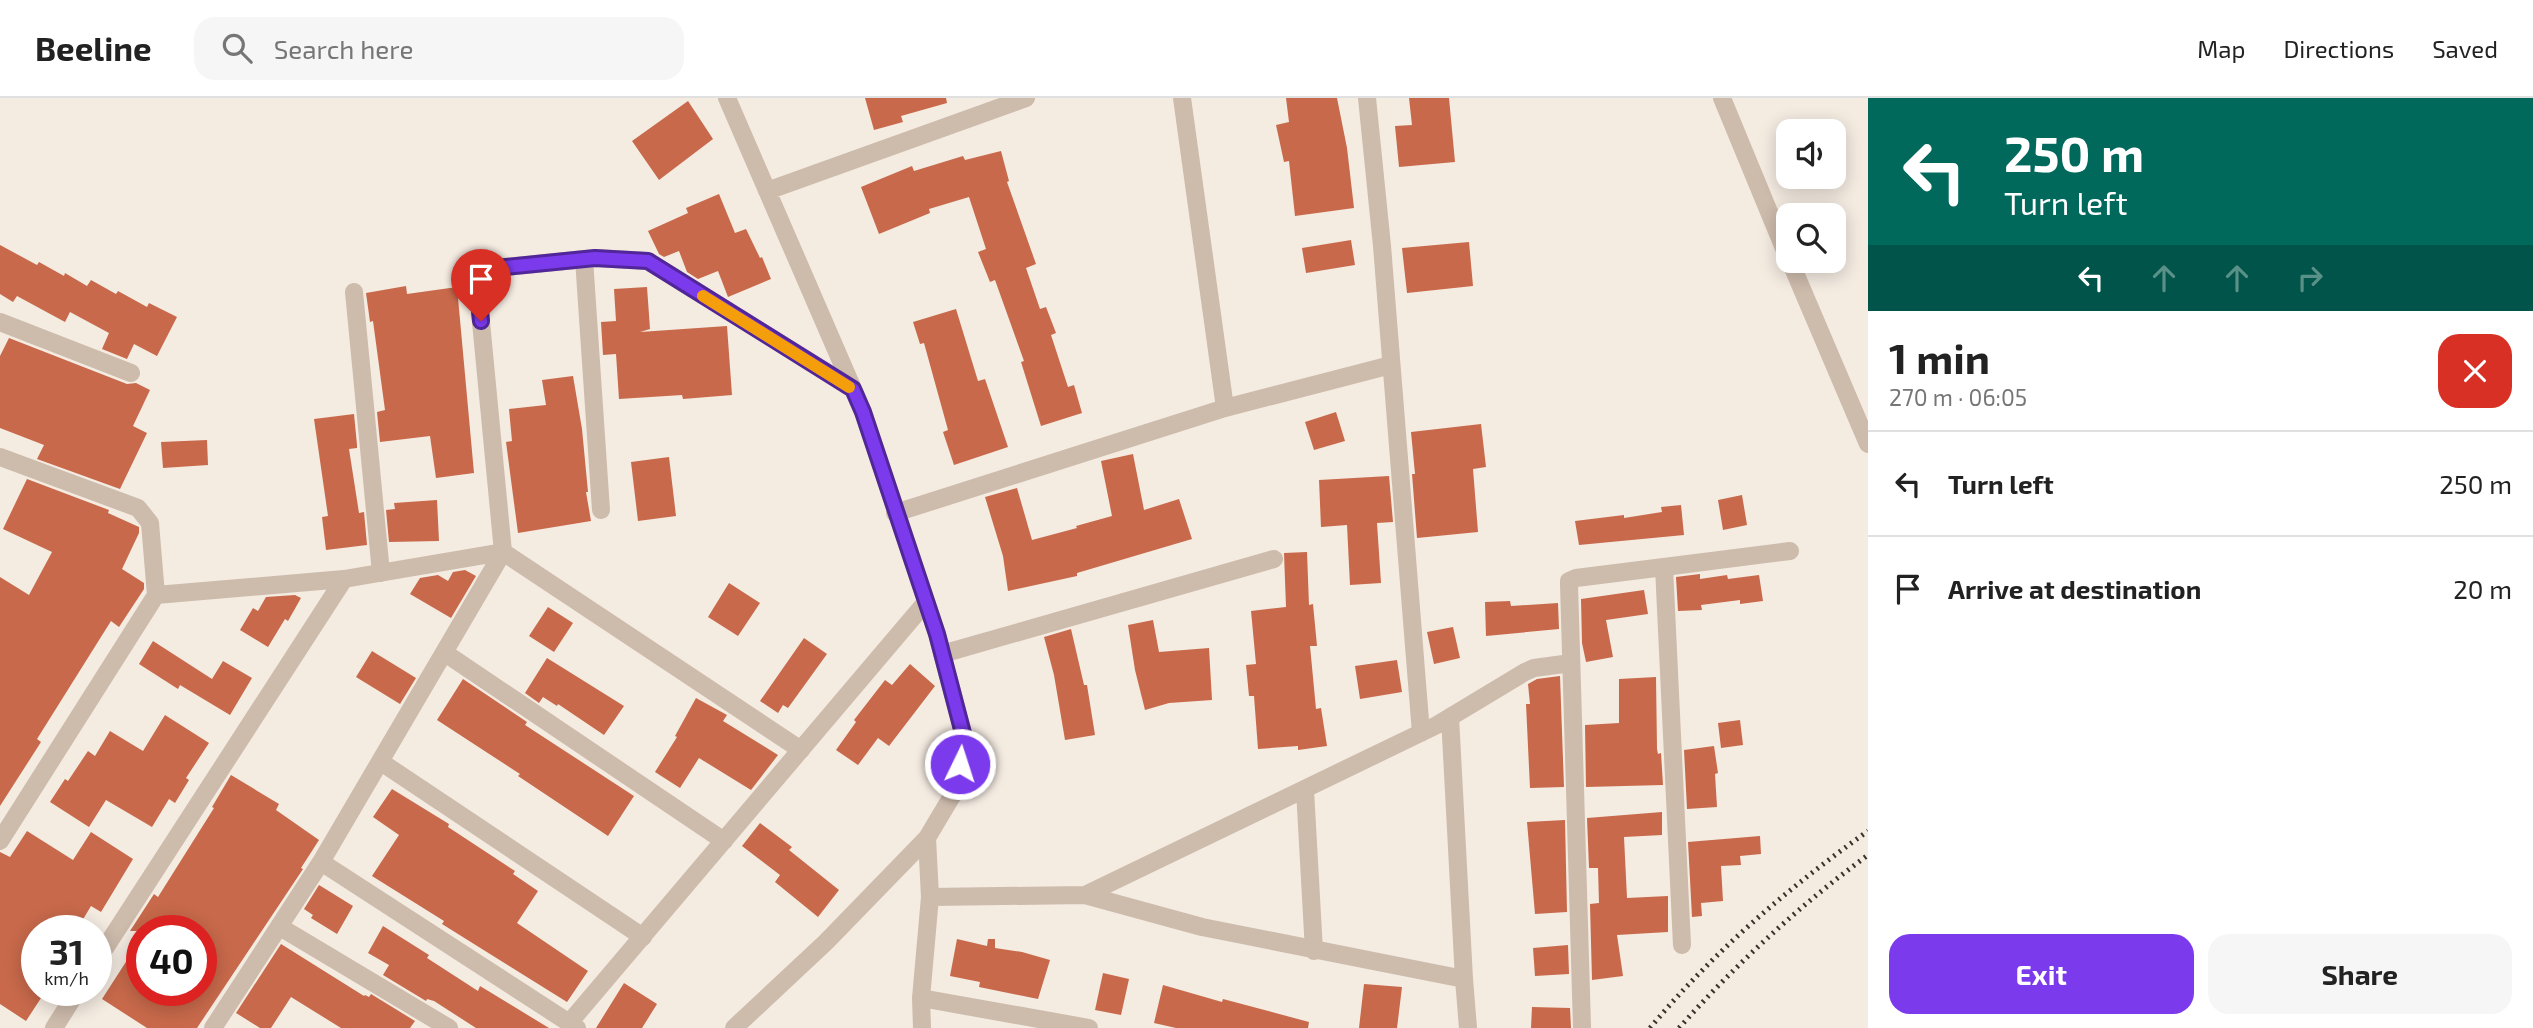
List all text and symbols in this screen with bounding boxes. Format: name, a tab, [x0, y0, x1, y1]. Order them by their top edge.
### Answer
search box	[194, 17, 684, 80]
text: Beeline	[35, 28, 152, 68]
icon: search	[218, 29, 256, 67]
text: Search here	[274, 33, 413, 64]
text: Map	[2197, 34, 2245, 63]
text: Directions	[2283, 34, 2394, 63]
text: Saved	[2432, 34, 2498, 63]
map controls	[1776, 119, 1846, 273]
button: sound	[1776, 119, 1846, 189]
text: 250 m	[2004, 123, 2144, 182]
icon: left	[1889, 126, 1980, 217]
text: Turn left	[2004, 183, 2128, 221]
button: search	[1776, 203, 1846, 273]
pin	[451, 249, 511, 321]
icon: left	[2072, 259, 2110, 297]
icon: ahead	[2145, 259, 2183, 297]
icon: ahead	[2218, 259, 2256, 297]
icon: right	[2291, 259, 2329, 297]
icon: arrive	[462, 260, 500, 298]
text: 1 min	[1889, 332, 1990, 382]
button: close	[2438, 334, 2512, 408]
text: 270 m · 06:05	[1889, 383, 2027, 411]
icon: left	[1889, 465, 1927, 503]
text: Turn left	[1948, 468, 2054, 499]
text: 250 m	[2439, 468, 2512, 499]
icon: arrive	[1889, 570, 1927, 608]
text: Arrive at destination	[1948, 573, 2201, 604]
text: 20 m	[2453, 573, 2512, 604]
position arrow	[923, 727, 997, 801]
speed limit sign: 40	[126, 915, 217, 1006]
text: 31	[49, 930, 84, 972]
button: Exit	[1889, 934, 2194, 1014]
button: Share	[2208, 934, 2512, 1014]
text: km/h	[44, 967, 89, 989]

